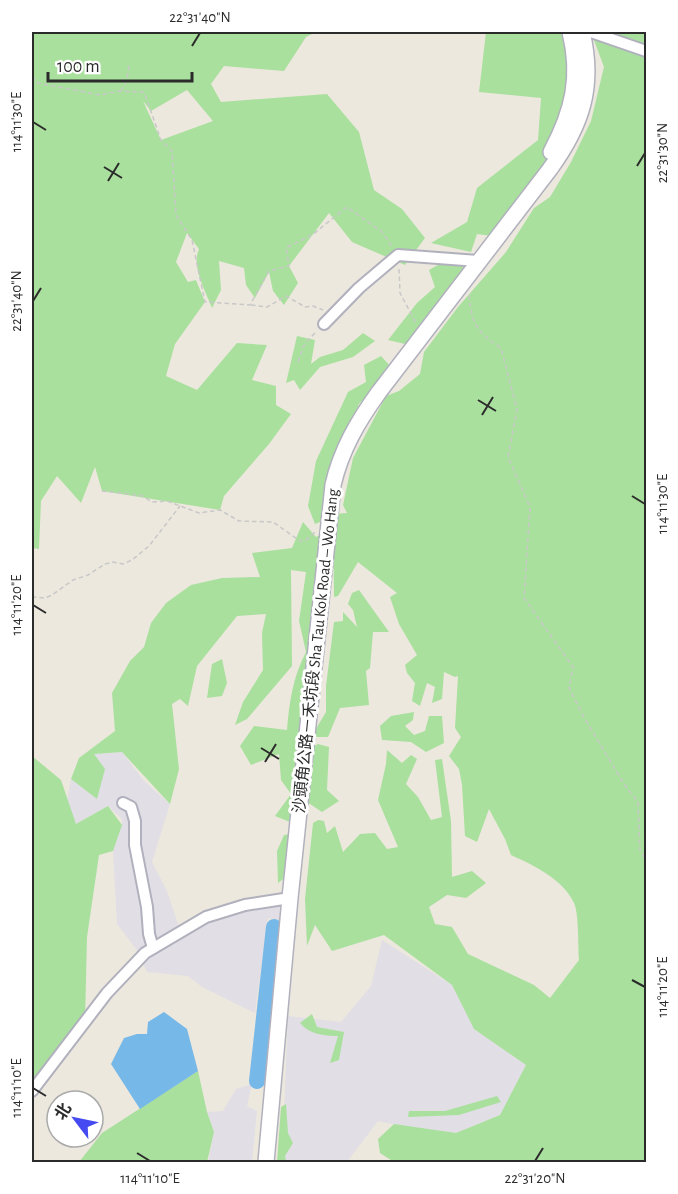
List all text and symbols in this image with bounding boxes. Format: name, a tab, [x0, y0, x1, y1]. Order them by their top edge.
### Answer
text: 22°31'40"N	[169, 10, 231, 25]
scale bar	[48, 45, 192, 83]
text: 100 m	[57, 58, 100, 76]
text: 114°11'30"E	[9, 92, 24, 152]
text: 22°31'30"N	[655, 123, 670, 183]
text: 22°31'40"N	[9, 270, 24, 332]
text: 114°11'30"E	[655, 474, 670, 534]
street label: 沙頭角公路－禾坑段 Sha Tau Kok Road – Wo Hang	[289, 488, 341, 814]
text: 114°11'20"E	[9, 575, 24, 635]
text: 114°11'20"E	[655, 957, 670, 1017]
text: 114°11'10"E	[9, 1058, 24, 1118]
north arrow	[45, 1089, 105, 1149]
text: 北	[51, 1100, 74, 1123]
text: 114°11'10"E	[120, 1171, 180, 1186]
text: 22°31'20"N	[504, 1171, 566, 1186]

